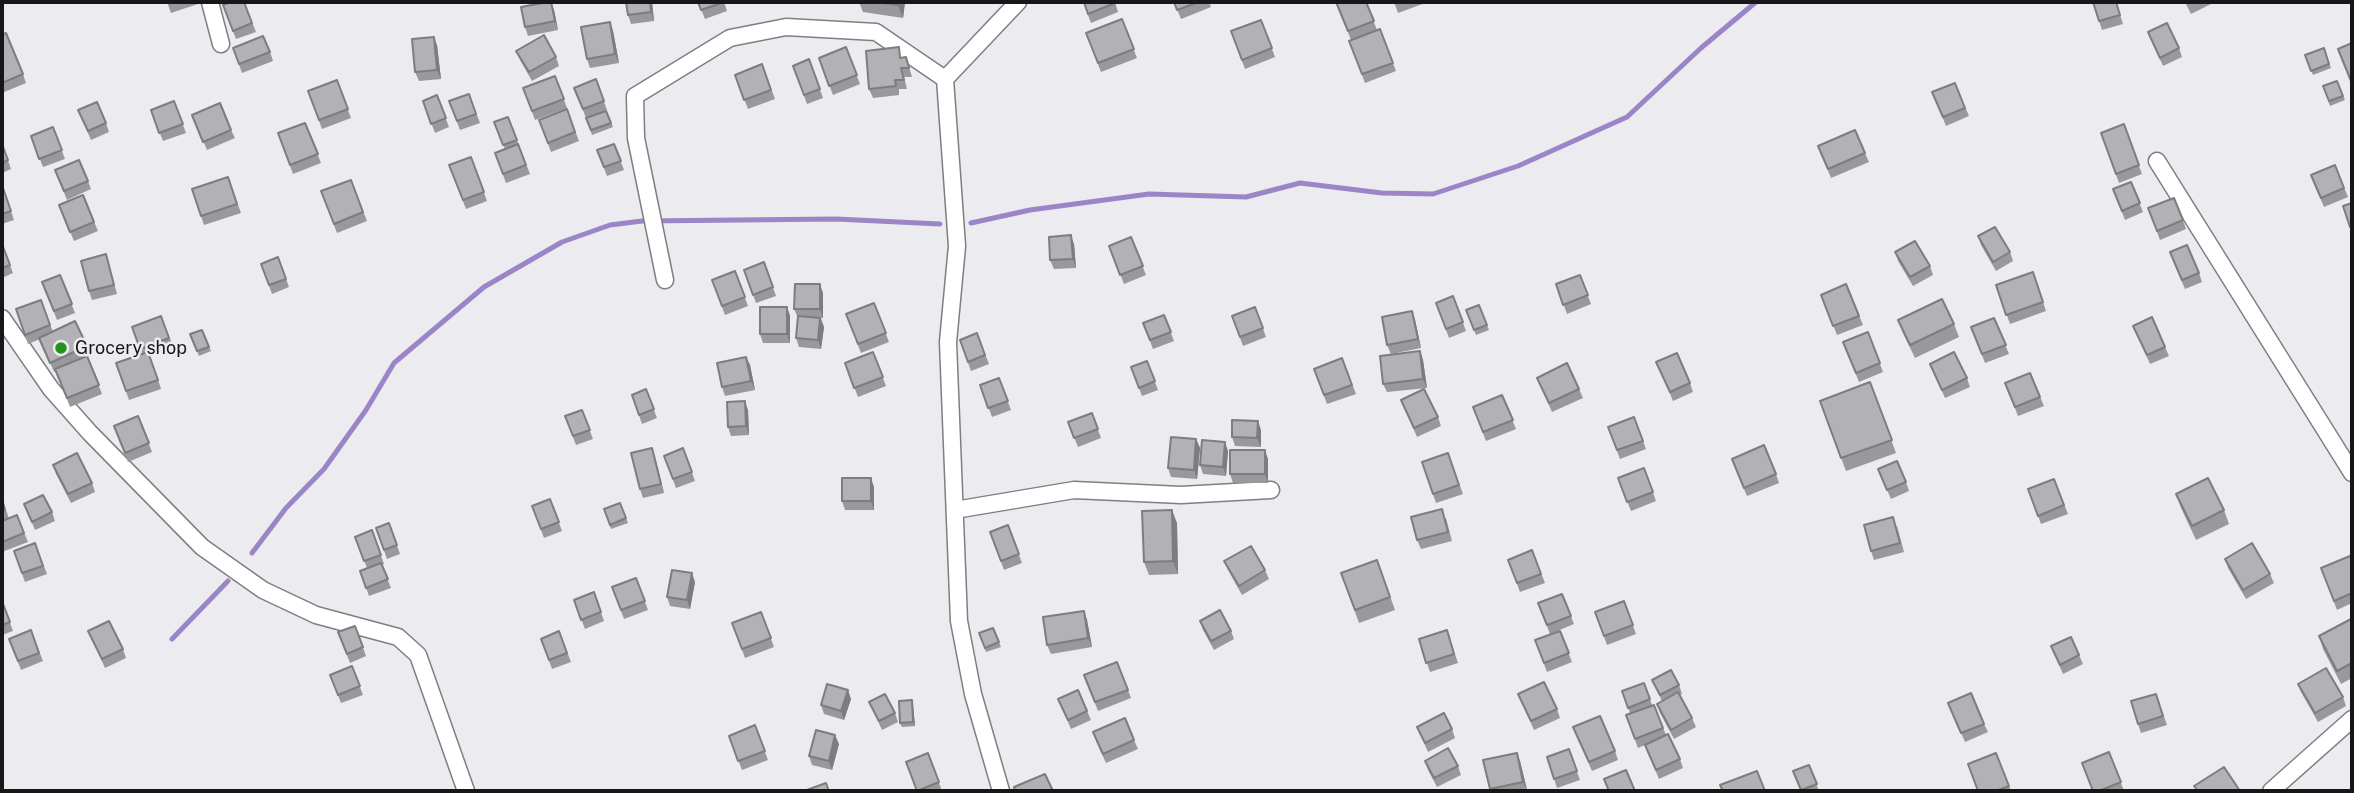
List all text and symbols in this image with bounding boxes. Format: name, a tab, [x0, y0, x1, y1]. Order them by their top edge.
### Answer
place label: Grocery shop	[75, 337, 187, 359]
marker: Grocery shop	[53, 340, 69, 356]

